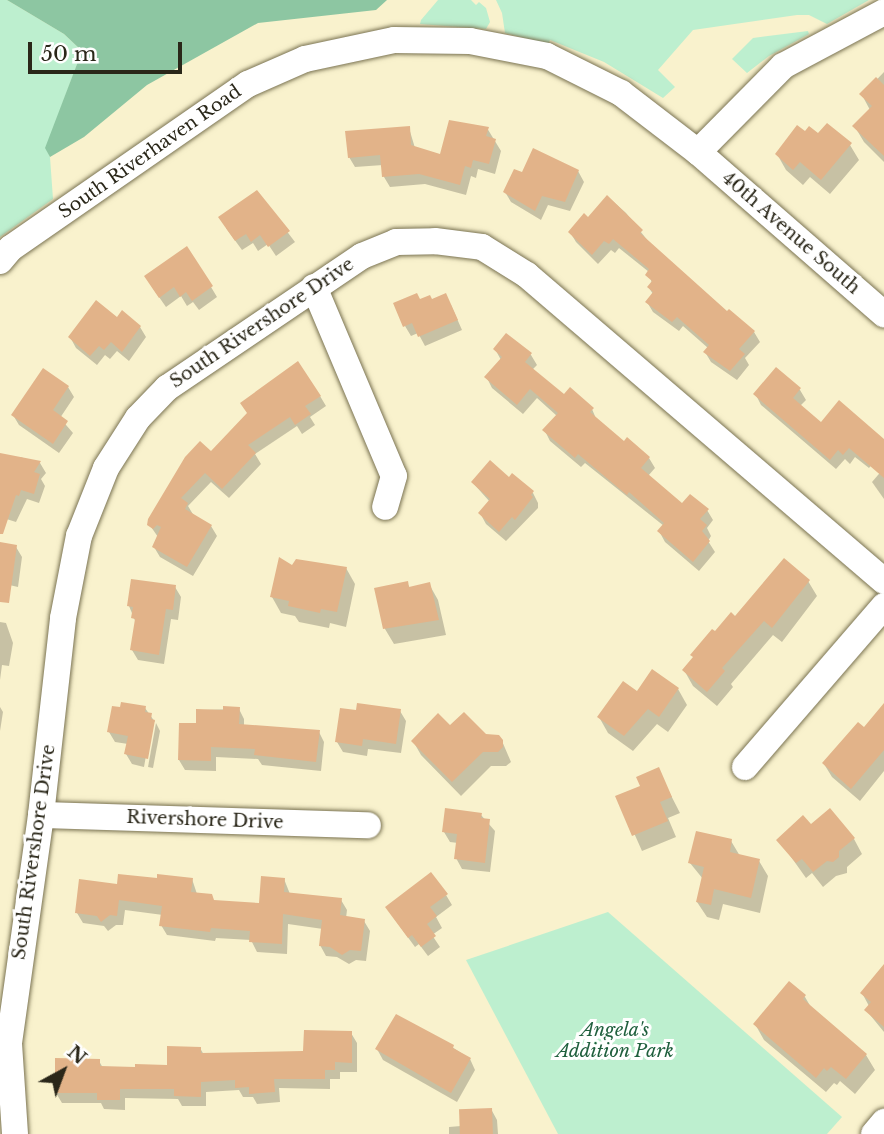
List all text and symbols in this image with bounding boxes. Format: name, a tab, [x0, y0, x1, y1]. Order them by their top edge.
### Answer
scale bar	[32, 28, 186, 72]
text: 50 m	[41, 41, 96, 67]
street label: South Riverhaven Road	[55, 81, 245, 223]
street label: 40th Avenue South	[717, 167, 865, 299]
street label: South Rivershore Drive	[166, 253, 358, 393]
street label: South Rivershore Drive	[8, 743, 60, 961]
street label: Rivershore Drive	[126, 806, 284, 834]
park label: Angela's Addition Park	[556, 1020, 674, 1062]
north arrow	[28, 1036, 98, 1106]
text: N	[63, 1040, 91, 1069]

